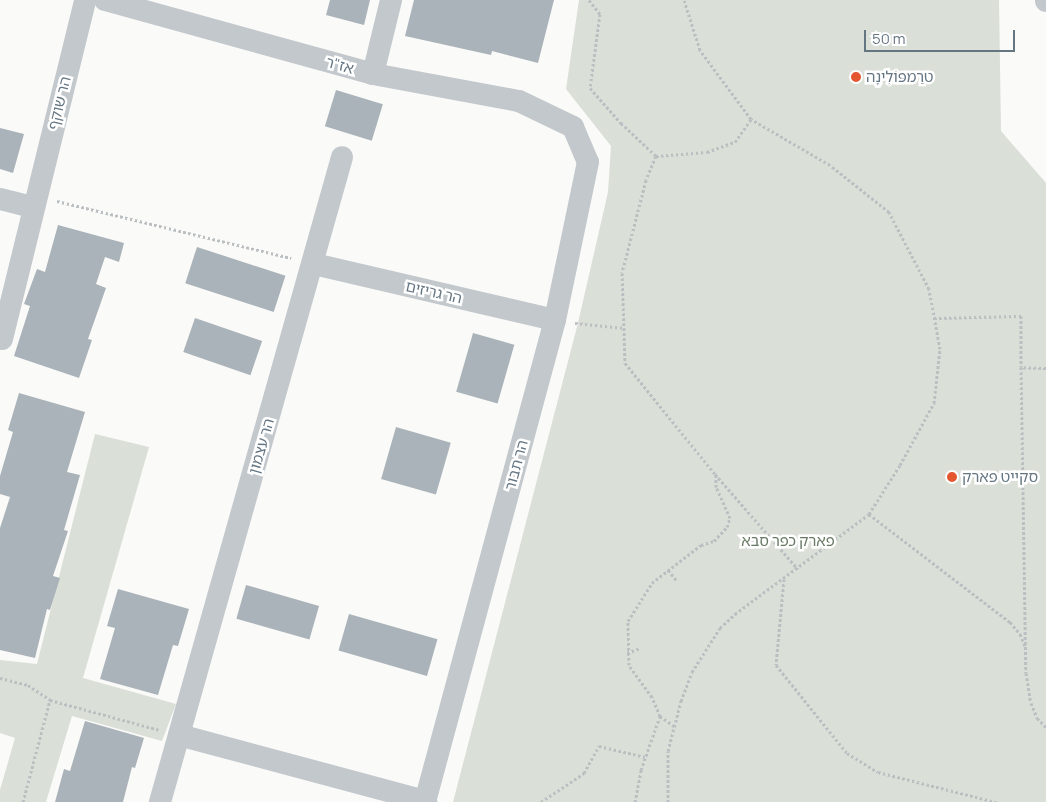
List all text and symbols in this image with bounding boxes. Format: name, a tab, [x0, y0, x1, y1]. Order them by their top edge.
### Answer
scale bar	[866, 20, 1017, 52]
text: 50 m	[872, 28, 906, 49]
street label: אז"ר	[324, 53, 356, 77]
place label: טרַמפּוֹלִינָה	[866, 68, 933, 86]
marker: טרַמפּוֹלִינָה	[850, 71, 862, 83]
street label: הר שוקף	[44, 74, 74, 132]
street label: הר גריזים	[404, 277, 464, 307]
street label: הר עצמון	[245, 416, 277, 476]
street label: הר תבור	[501, 438, 531, 492]
place label: סקייט פארק	[962, 468, 1038, 486]
marker: סקייט פארק	[946, 471, 958, 483]
park label: פארק כפר סבא	[741, 532, 835, 550]

